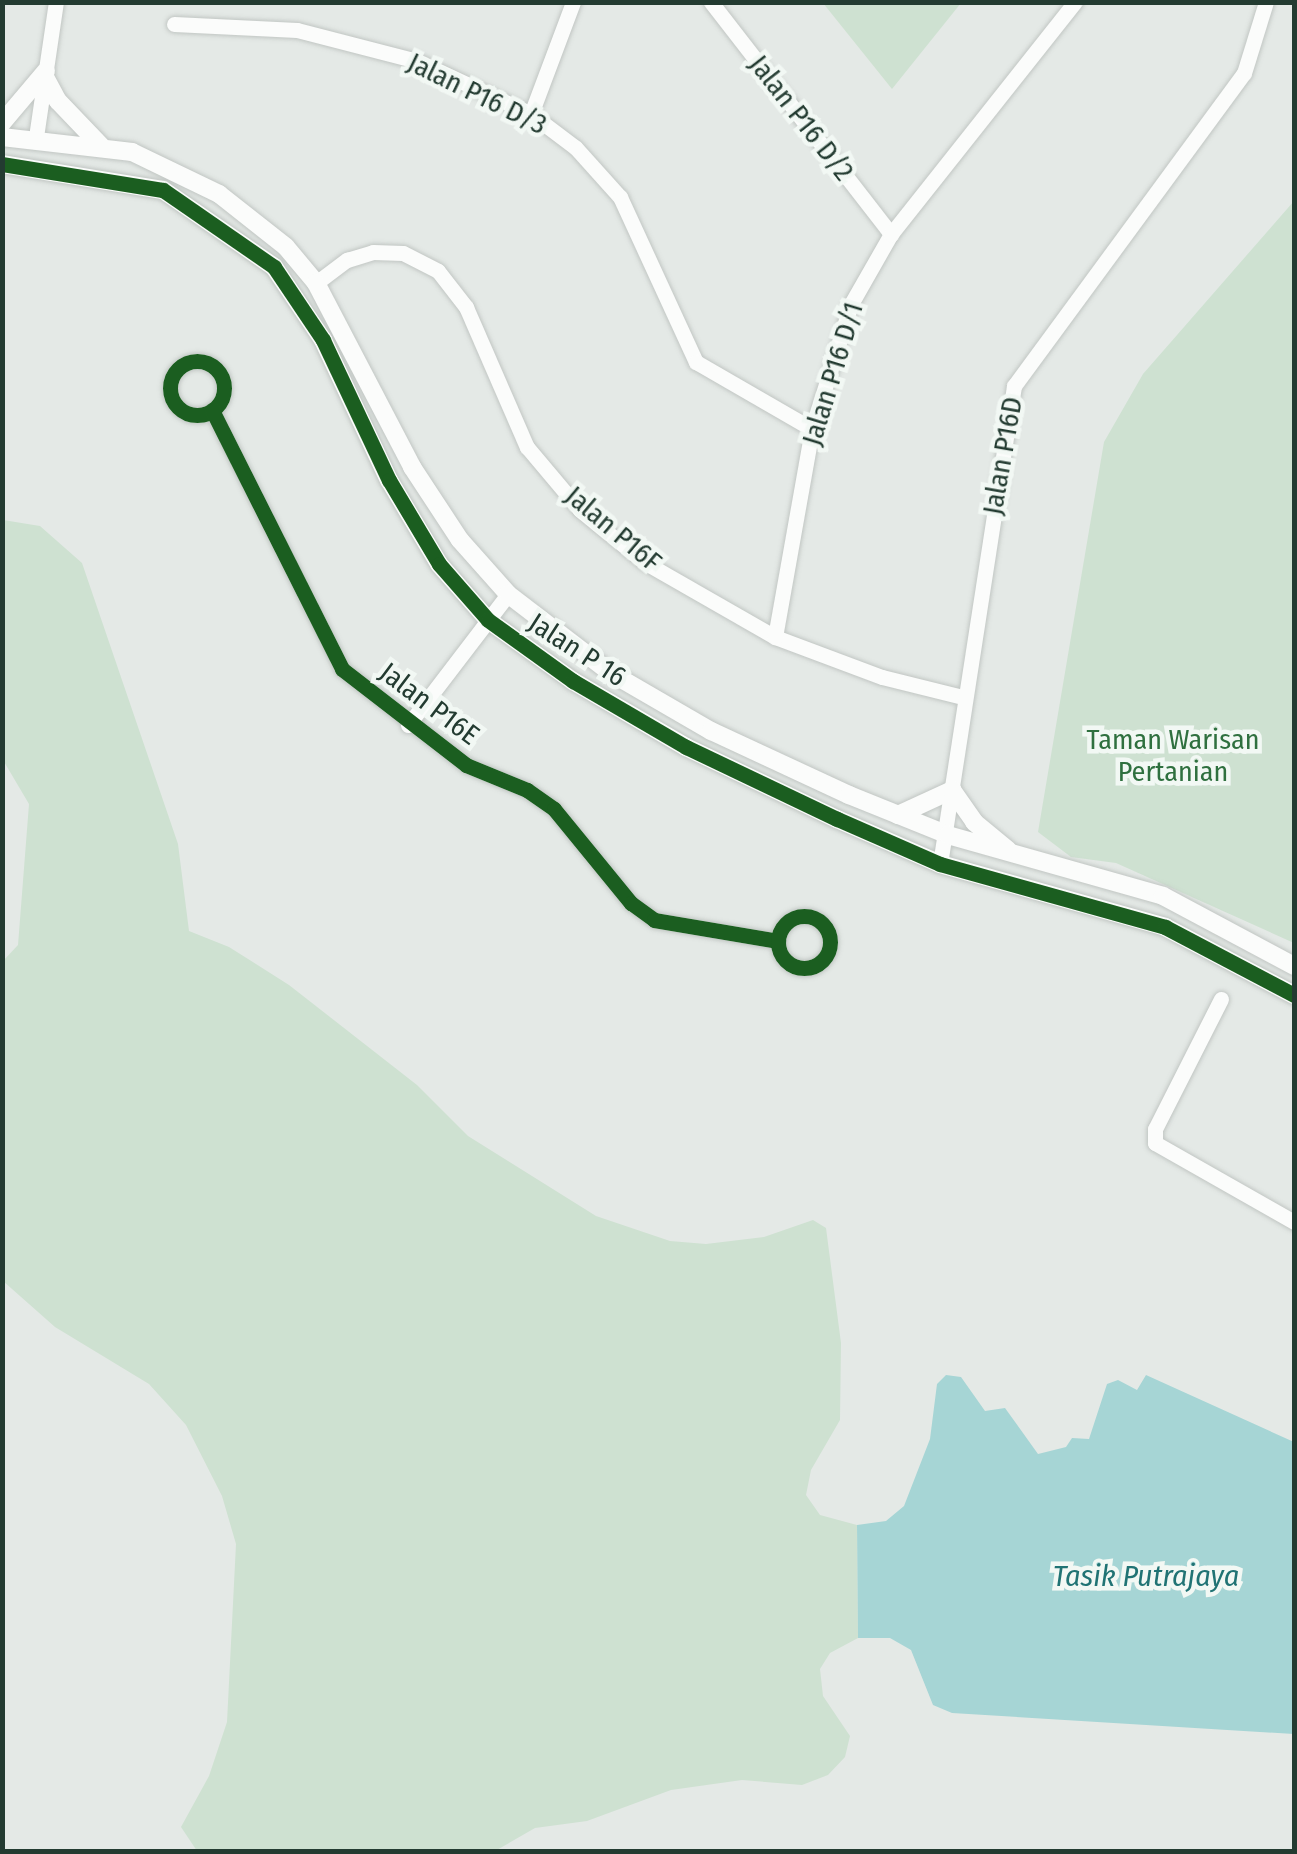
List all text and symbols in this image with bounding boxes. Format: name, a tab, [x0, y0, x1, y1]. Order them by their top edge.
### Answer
street label: Jalan P16 D/3	[402, 46, 552, 142]
street label: Jalan P16 D/2	[742, 49, 860, 187]
street label: Jalan P16 D/1	[795, 298, 871, 450]
street label: Jalan P16D	[976, 395, 1030, 517]
street label: Jalan P16F	[558, 479, 668, 579]
street label: Jalan P 16	[522, 606, 632, 694]
street label: Jalan P16E	[373, 656, 485, 752]
park label: Taman Warisan Pertanian	[1087, 723, 1259, 789]
water label: Tasik Putrajaya	[1053, 1558, 1239, 1594]

